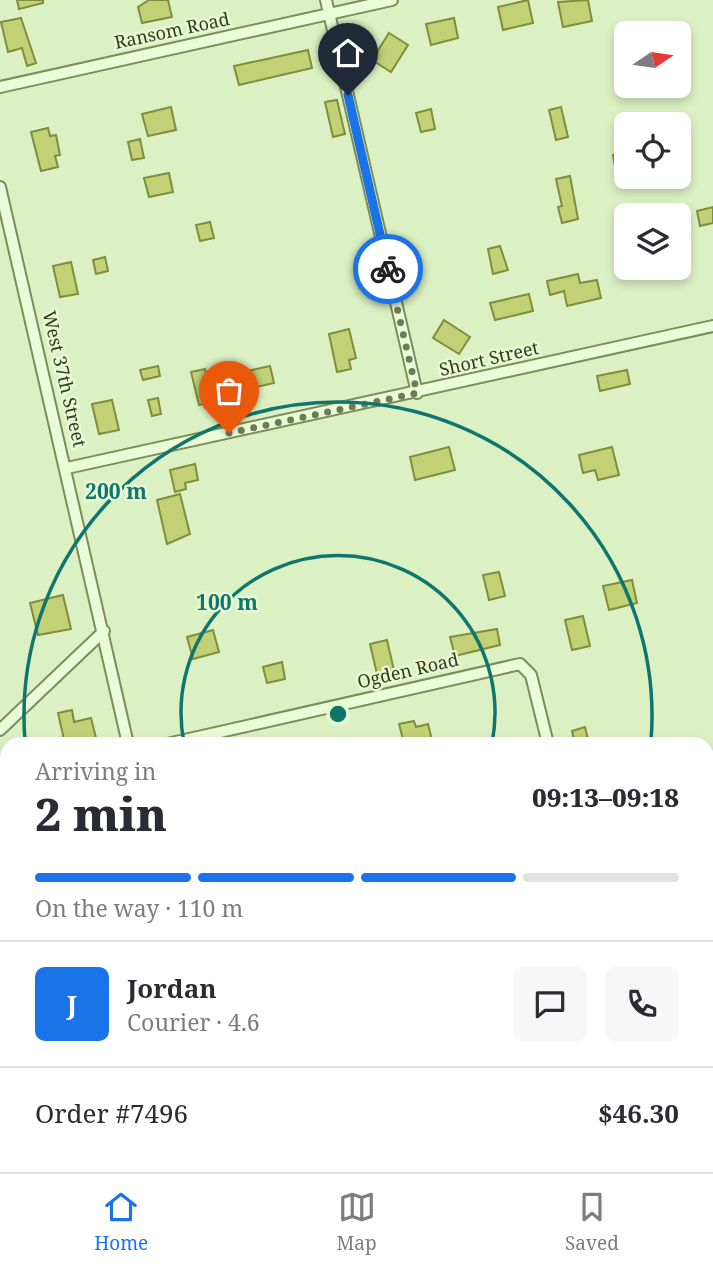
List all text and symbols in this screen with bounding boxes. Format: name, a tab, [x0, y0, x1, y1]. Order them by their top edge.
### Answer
street label: Ransom Road	[112, 6, 232, 54]
north arrow	[614, 21, 691, 98]
map controls	[614, 21, 691, 280]
pin	[318, 23, 378, 95]
icon: home	[329, 34, 367, 72]
button: locate	[614, 112, 691, 189]
button: layers	[614, 203, 691, 280]
courier	[353, 234, 423, 304]
icon: bike	[369, 250, 407, 288]
street label: West 37th Street	[38, 308, 92, 449]
street label: Short Street	[437, 335, 541, 381]
pin	[199, 361, 259, 433]
icon: bag	[210, 372, 248, 410]
text: 200 m	[85, 477, 147, 505]
text: 100 m	[196, 588, 258, 616]
street label: Ogden Road	[355, 647, 461, 693]
centre of rings	[326, 702, 350, 726]
text: Arriving in	[35, 755, 156, 787]
text: 09:13–09:18	[532, 779, 679, 815]
text: 2 min	[35, 782, 167, 844]
text: On the way · 110 m	[35, 892, 243, 924]
button: chat	[513, 967, 587, 1041]
button: phone	[605, 967, 679, 1041]
text: Jordan	[127, 970, 217, 1006]
text: J	[67, 986, 77, 1022]
text: Courier · 4.6	[127, 1006, 260, 1038]
text: Order #7496	[35, 1095, 188, 1131]
text: $46.30	[598, 1095, 679, 1131]
tab: Home	[94, 1188, 148, 1256]
tab: Map	[337, 1188, 377, 1256]
tab: Saved	[565, 1188, 619, 1256]

